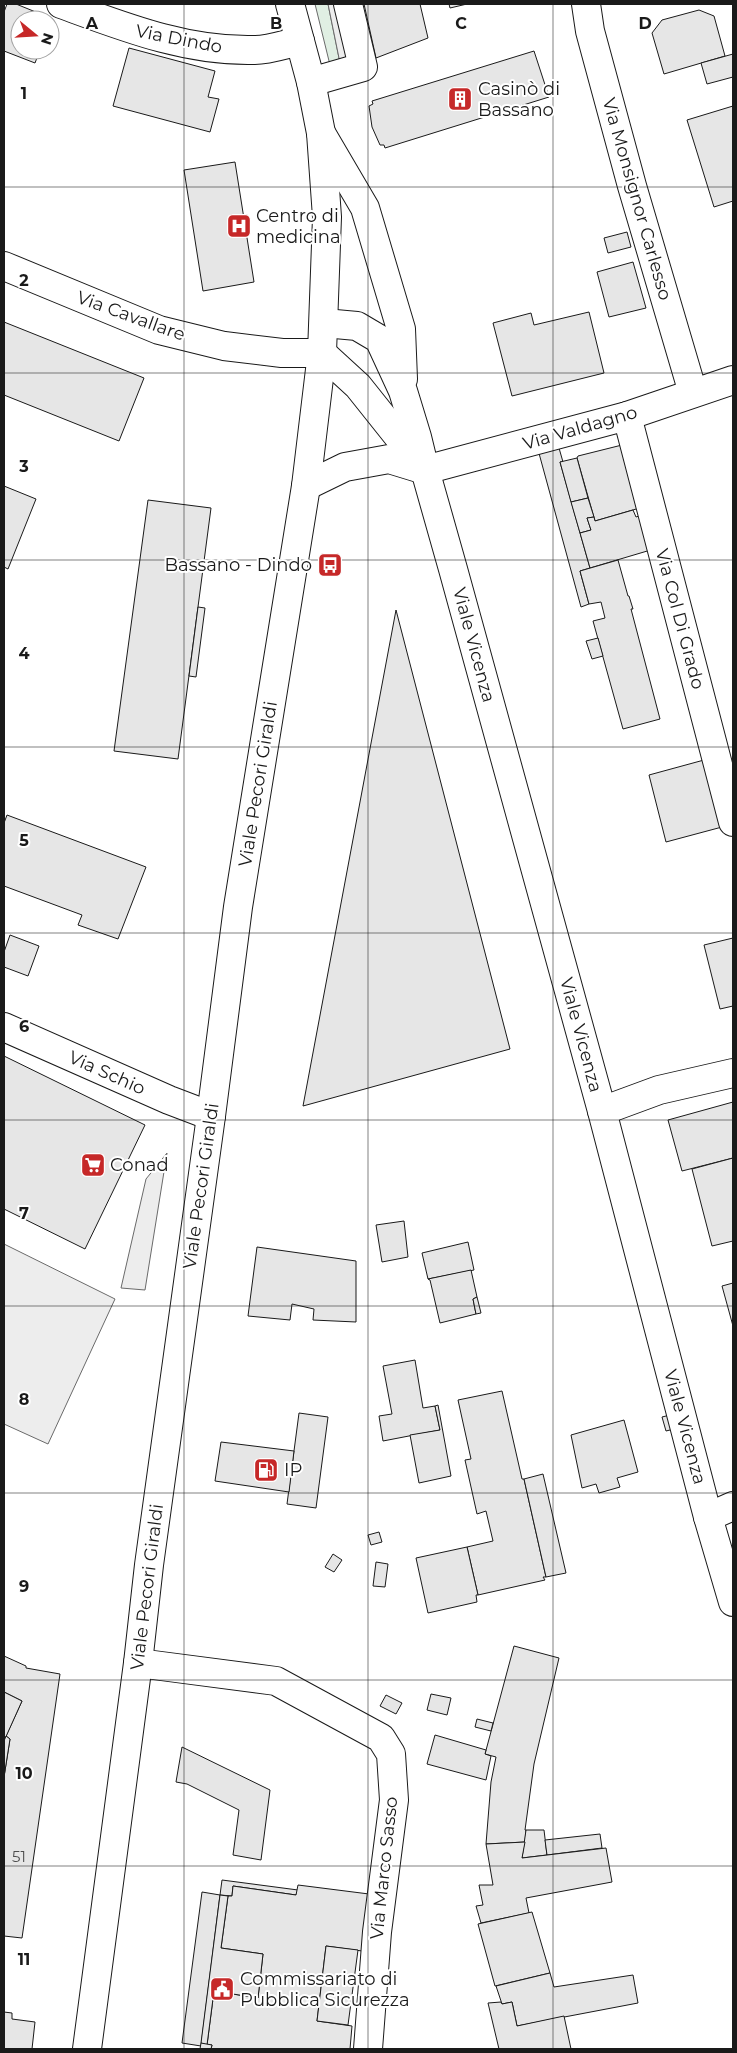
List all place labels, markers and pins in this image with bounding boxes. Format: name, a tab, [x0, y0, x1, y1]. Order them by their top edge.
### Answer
place label: Casinò di Bassano	[478, 78, 560, 121]
building icon: Casinò di Bassano	[447, 86, 473, 112]
place label: Centro di medicina	[256, 205, 341, 248]
hospital icon: Centro di medicina	[226, 213, 252, 239]
bus stop icon: Bassano - Dindo	[317, 552, 343, 578]
place label: Bassano - Dindo	[164, 554, 312, 576]
supermarket icon: Conad	[80, 1152, 106, 1178]
place label: Conad	[110, 1154, 169, 1176]
fuel station icon: IP	[253, 1457, 279, 1483]
place label: IP	[284, 1459, 302, 1481]
place label: Commissariato di Pubblica Sicurezza	[240, 1968, 410, 2011]
public building icon: Commissariato di Pubblica Sicurezza	[209, 1976, 235, 2002]

